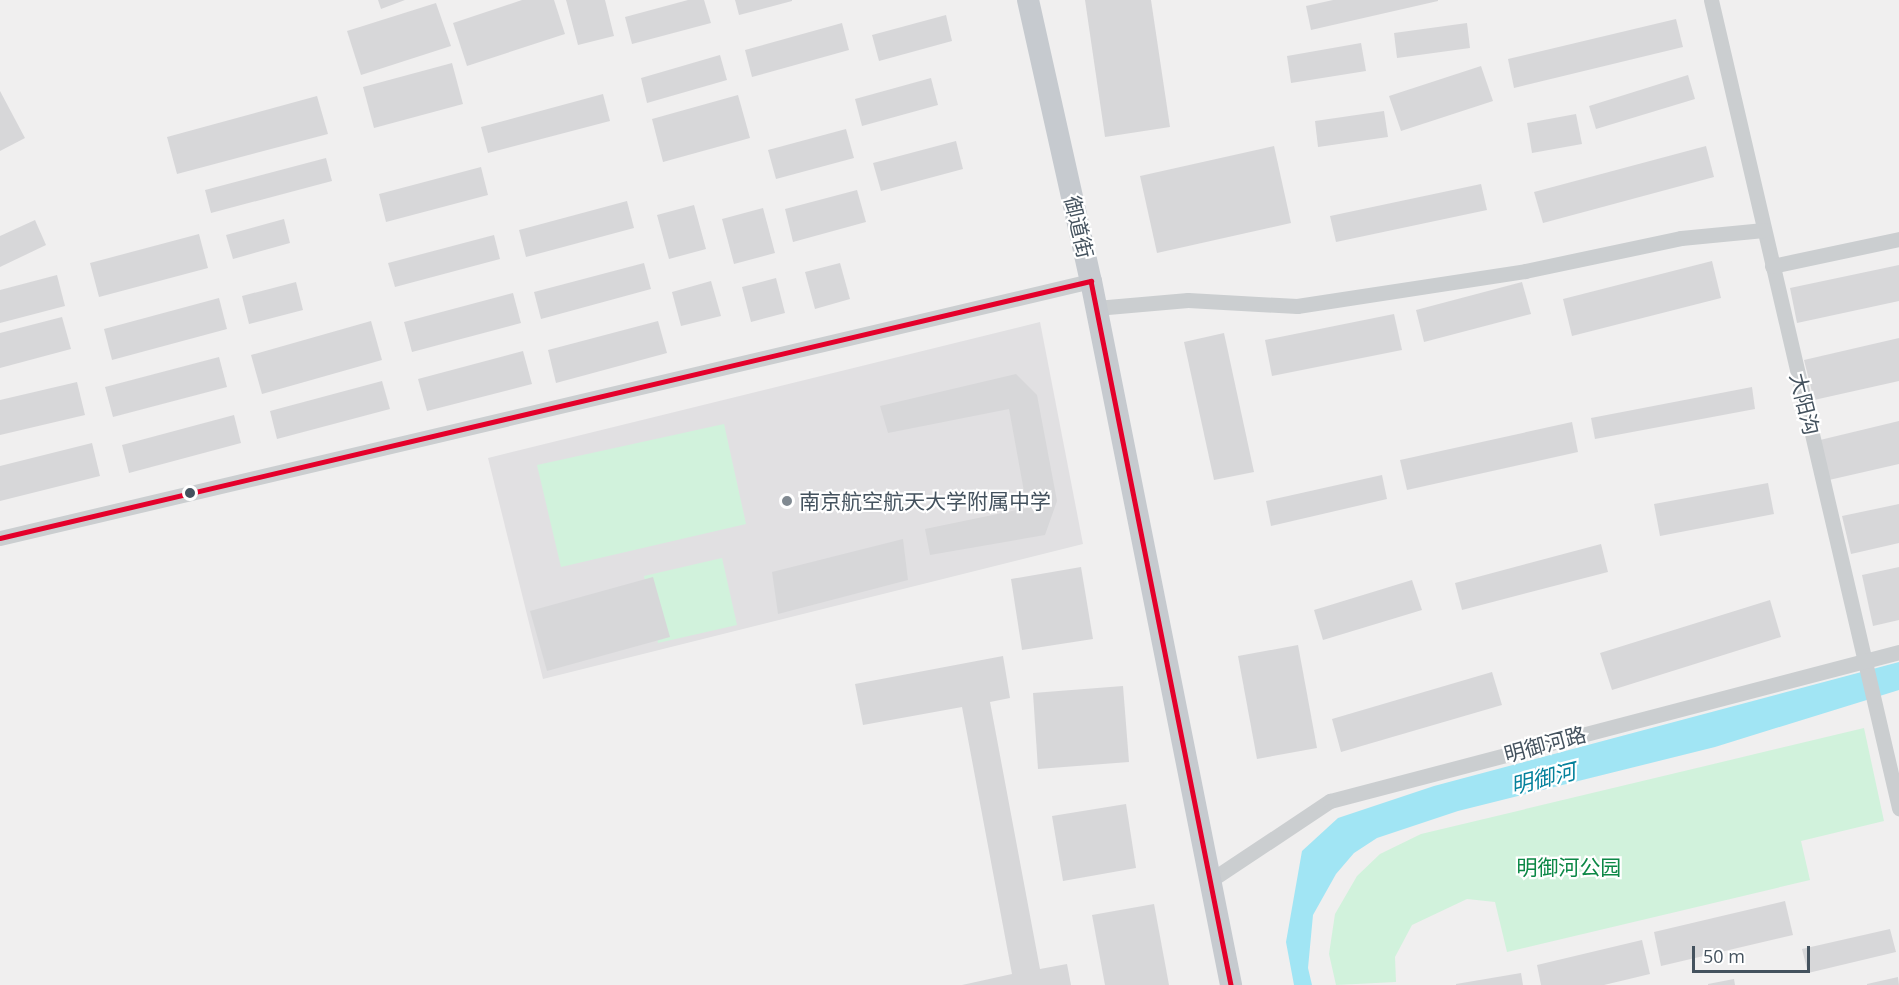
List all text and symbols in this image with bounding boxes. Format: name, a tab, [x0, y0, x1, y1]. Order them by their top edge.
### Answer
street label: 御道街	[1060, 193, 1098, 261]
street label: 大阳沟	[1785, 370, 1825, 438]
unlabelled marker	[184, 487, 196, 499]
place label: 南京航空航天大学附属中学	[799, 488, 1051, 514]
marker: 南京航空航天大学附属中学	[780, 494, 794, 508]
street label: 明御河路	[1501, 721, 1589, 767]
water label: 明御河	[1508, 757, 1578, 799]
park label: 明御河公园	[1517, 854, 1621, 880]
scale bar	[1695, 934, 1814, 972]
text: 50 m	[1703, 944, 1745, 968]

